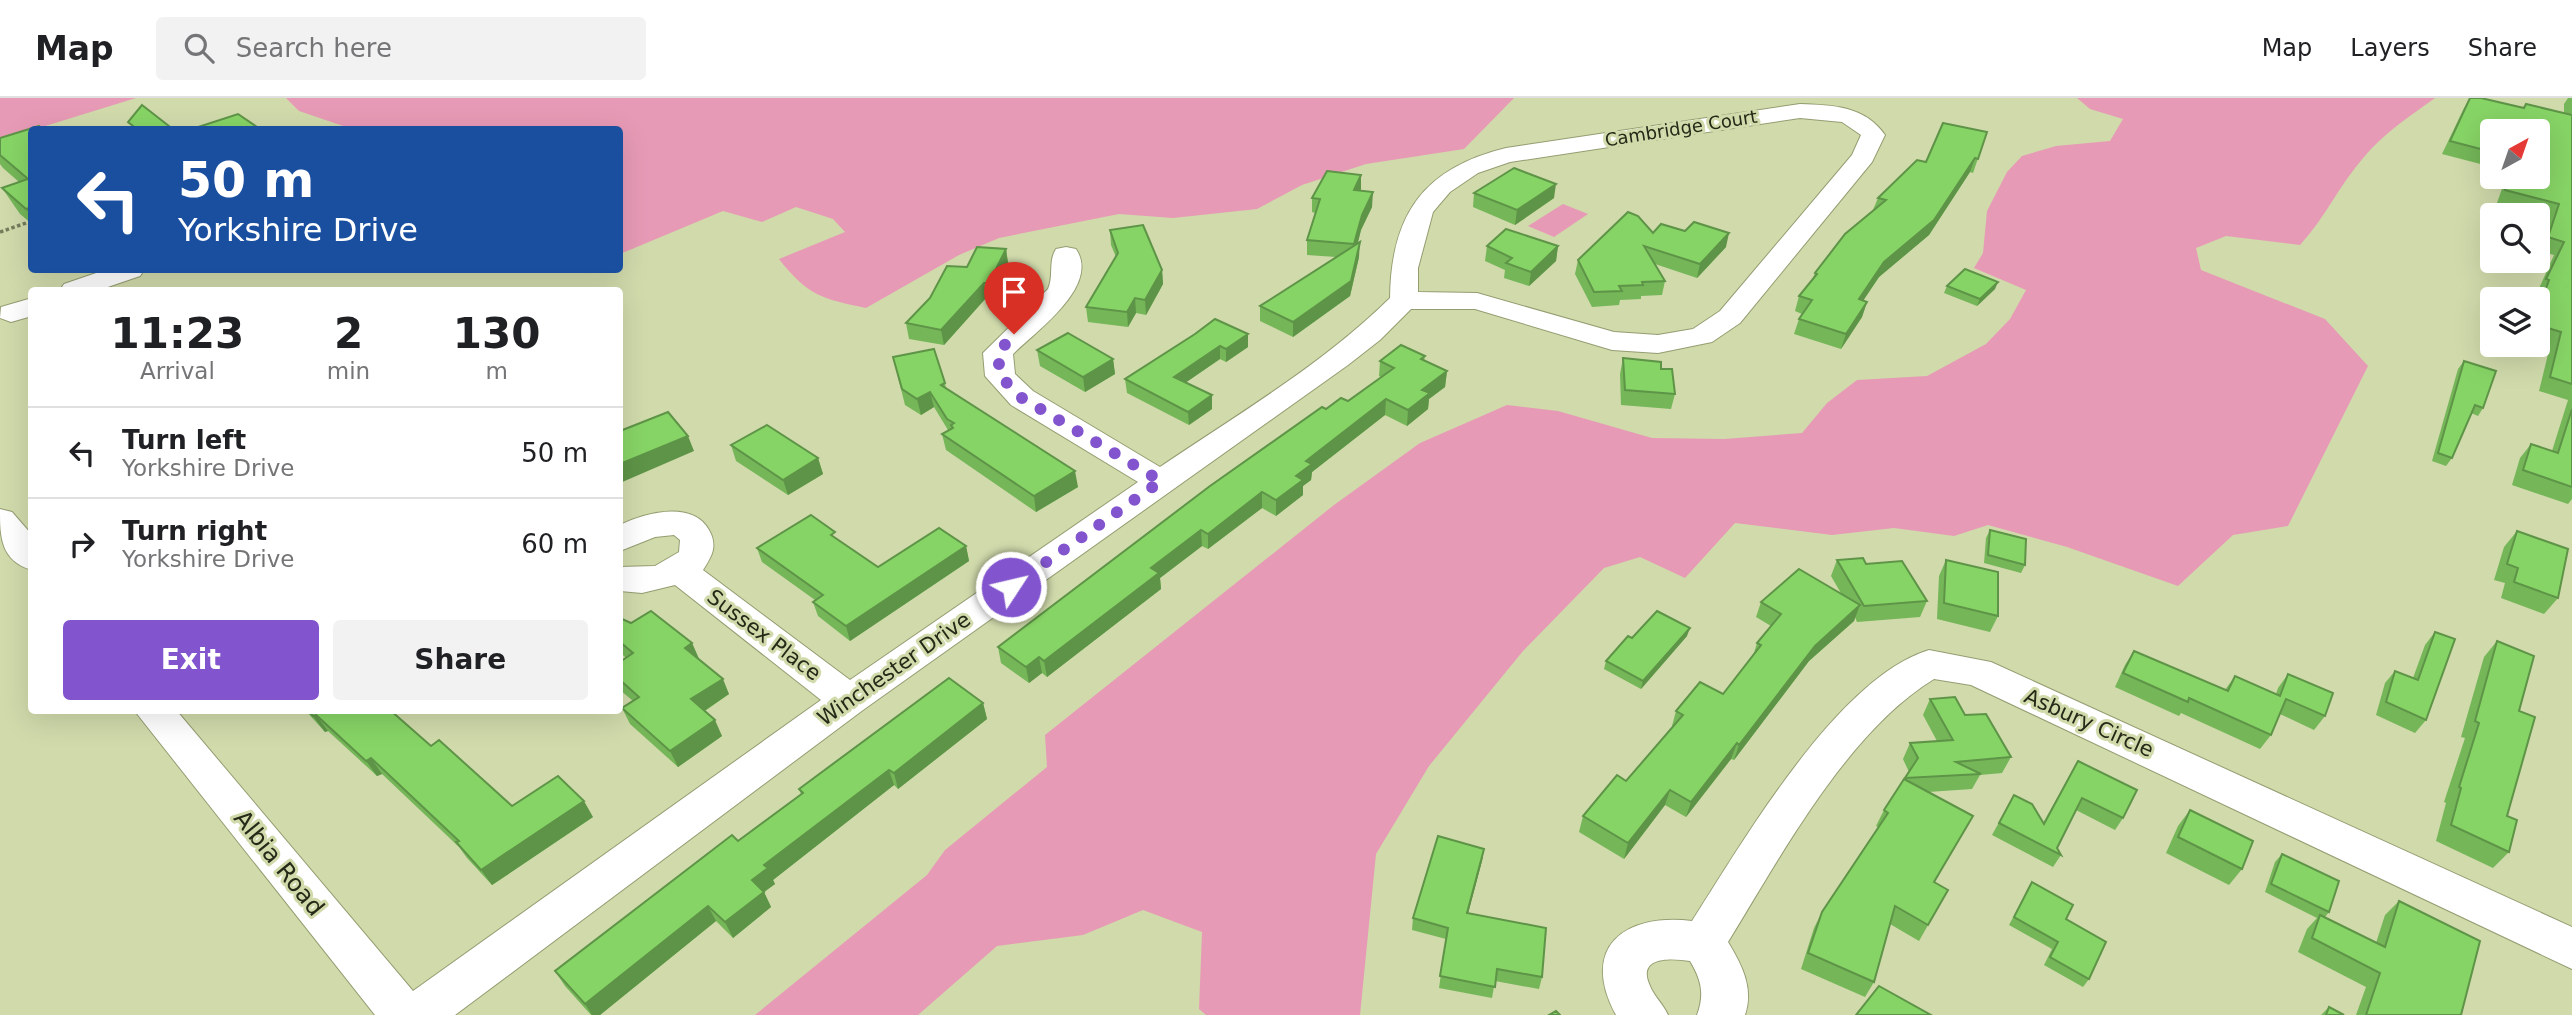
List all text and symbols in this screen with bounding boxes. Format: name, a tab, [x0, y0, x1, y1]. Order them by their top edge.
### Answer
search box	[156, 17, 646, 80]
text: Map	[35, 29, 114, 68]
icon: search	[180, 29, 218, 67]
text: Search here	[236, 33, 392, 63]
text: Map	[2262, 34, 2312, 62]
text: Layers	[2350, 34, 2430, 62]
text: Share	[2468, 34, 2537, 62]
street label: Cambridge Court	[1603, 106, 1759, 150]
north arrow	[2480, 119, 2550, 189]
map controls	[2480, 119, 2550, 357]
text: 50 m	[178, 152, 314, 209]
icon: left	[63, 154, 154, 245]
button: search	[2480, 203, 2550, 273]
text: Yorkshire Drive	[178, 211, 418, 249]
pin	[984, 262, 1044, 334]
icon: arrive	[995, 273, 1033, 311]
button: layers	[2480, 287, 2550, 357]
text: 11:23	[111, 309, 244, 358]
text: 2	[334, 309, 363, 358]
text: 130	[453, 309, 540, 358]
text: Arrival	[140, 358, 215, 384]
text: min	[327, 358, 370, 384]
text: m	[485, 358, 508, 384]
text: Turn left	[122, 425, 246, 455]
icon: left	[63, 434, 101, 472]
text: 50 m	[521, 438, 588, 468]
text: Yorkshire Drive	[122, 455, 295, 481]
text: Turn right	[122, 516, 267, 546]
icon: right	[63, 525, 101, 563]
text: 60 m	[521, 529, 588, 559]
text: Yorkshire Drive	[122, 546, 295, 572]
position arrow	[974, 550, 1048, 624]
street label: Sussex Place	[702, 584, 826, 686]
street label: Winchester Drive	[813, 607, 975, 731]
button: Exit	[63, 620, 319, 700]
button: Share	[333, 620, 588, 700]
street label: Asbury Circle	[2021, 684, 2157, 762]
street label: Albia Road	[228, 805, 330, 921]

